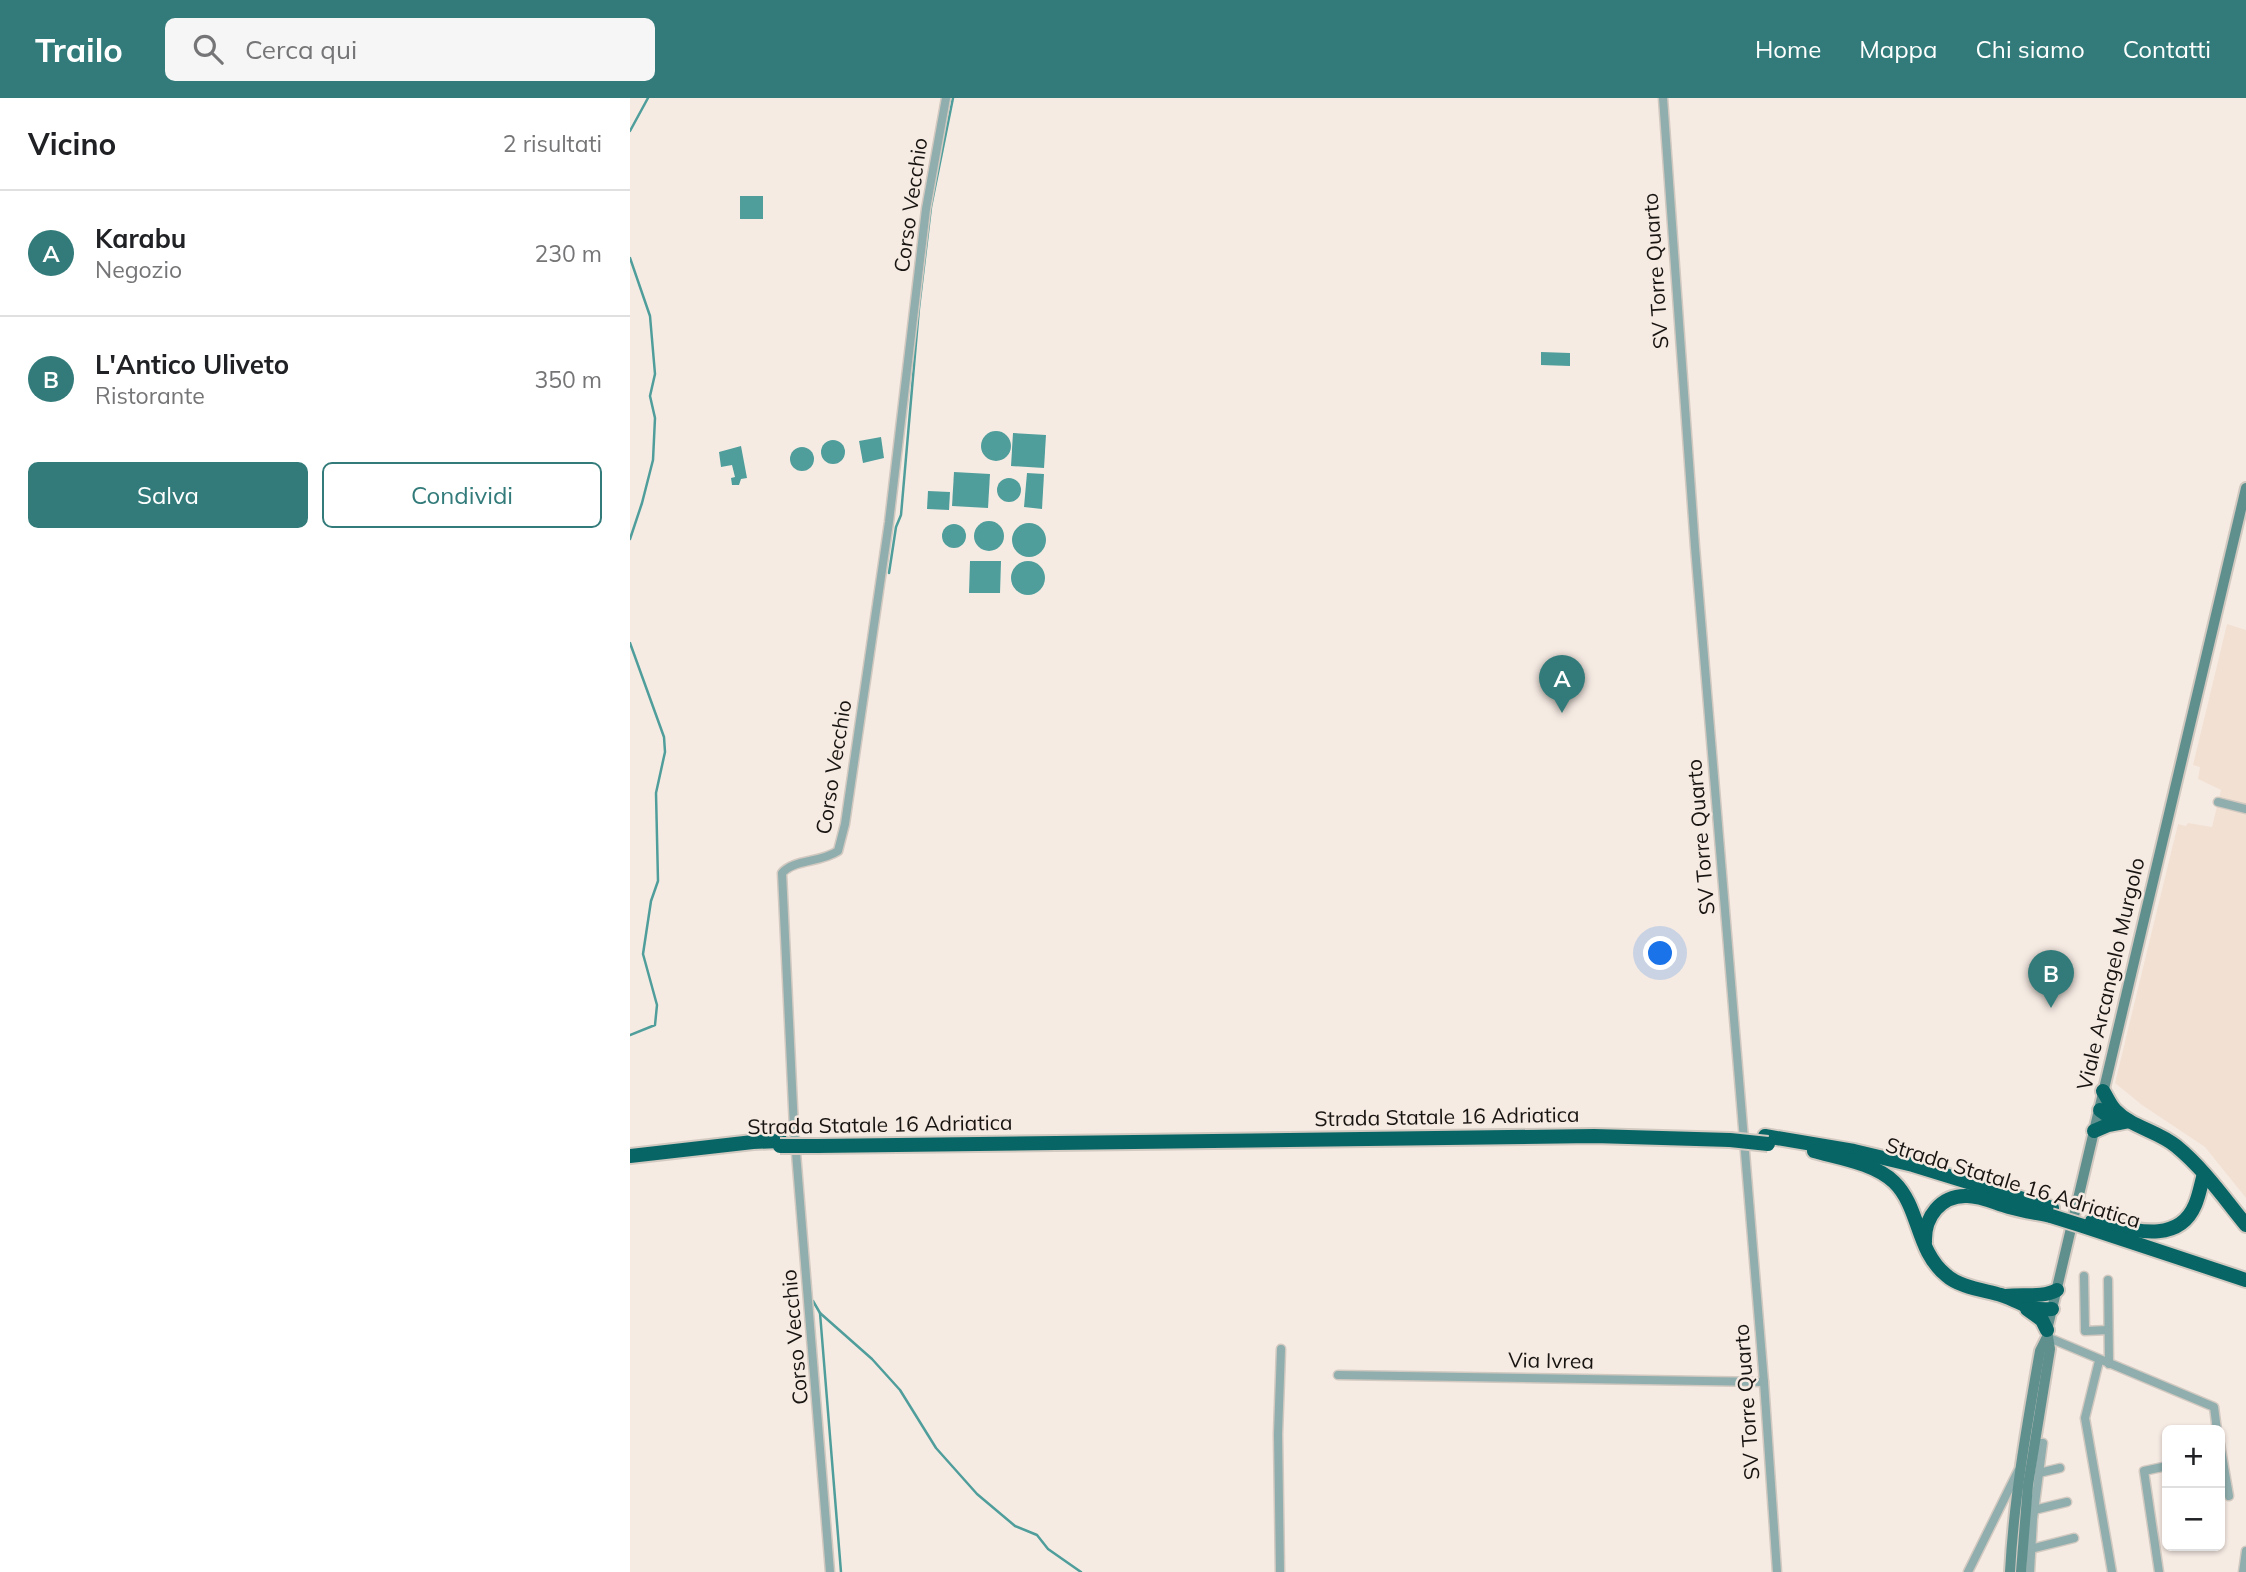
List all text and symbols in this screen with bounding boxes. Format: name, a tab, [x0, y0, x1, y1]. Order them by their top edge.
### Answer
search box	[165, 18, 655, 81]
text: Trailo	[35, 29, 123, 70]
icon: search	[189, 30, 227, 68]
text: Cerca qui	[245, 33, 357, 66]
text: Home	[1755, 34, 1821, 64]
text: Mappa	[1859, 34, 1937, 64]
text: Chi siamo	[1975, 34, 2085, 64]
text: Contatti	[2123, 34, 2211, 64]
text: Vicino	[28, 125, 116, 163]
text: 2 risultati	[503, 129, 602, 158]
street label: Corso Vecchio	[888, 136, 932, 274]
street label: SV Torre Quarto	[1637, 192, 1673, 350]
text: Karabu	[95, 222, 186, 255]
text: A	[42, 239, 60, 268]
text: 230 m	[534, 239, 602, 268]
text: Negozio	[95, 255, 182, 284]
text: L'Antico Uliveto	[95, 348, 289, 381]
text: B	[43, 365, 59, 394]
text: 350 m	[534, 365, 602, 394]
text: Ristorante	[95, 381, 205, 410]
button: Salva	[28, 462, 308, 528]
button: Condividi	[322, 462, 602, 528]
pin: A	[1539, 655, 1585, 713]
street label: Corso Vecchio	[810, 698, 856, 836]
street label: SV Torre Quarto	[1680, 758, 1720, 916]
street label: Viale Arcangelo Murgolo	[2071, 855, 2149, 1093]
your location	[1643, 936, 1677, 970]
pin: B	[2028, 950, 2074, 1008]
street label: Strada Statale 16 Adriatica	[1314, 1101, 1580, 1131]
street label: Strada Statale 16 Adriatica	[747, 1109, 1013, 1139]
street label: Strada Statale 16 Adriatica	[1883, 1131, 2144, 1233]
street label: Corso Vecchio	[775, 1268, 813, 1406]
street label: SV Torre Quarto	[1728, 1323, 1764, 1481]
street label: Via Ivrea	[1508, 1346, 1594, 1374]
map controls	[2162, 1425, 2225, 1551]
button: +	[2162, 1425, 2225, 1488]
button: −	[2162, 1488, 2225, 1551]

